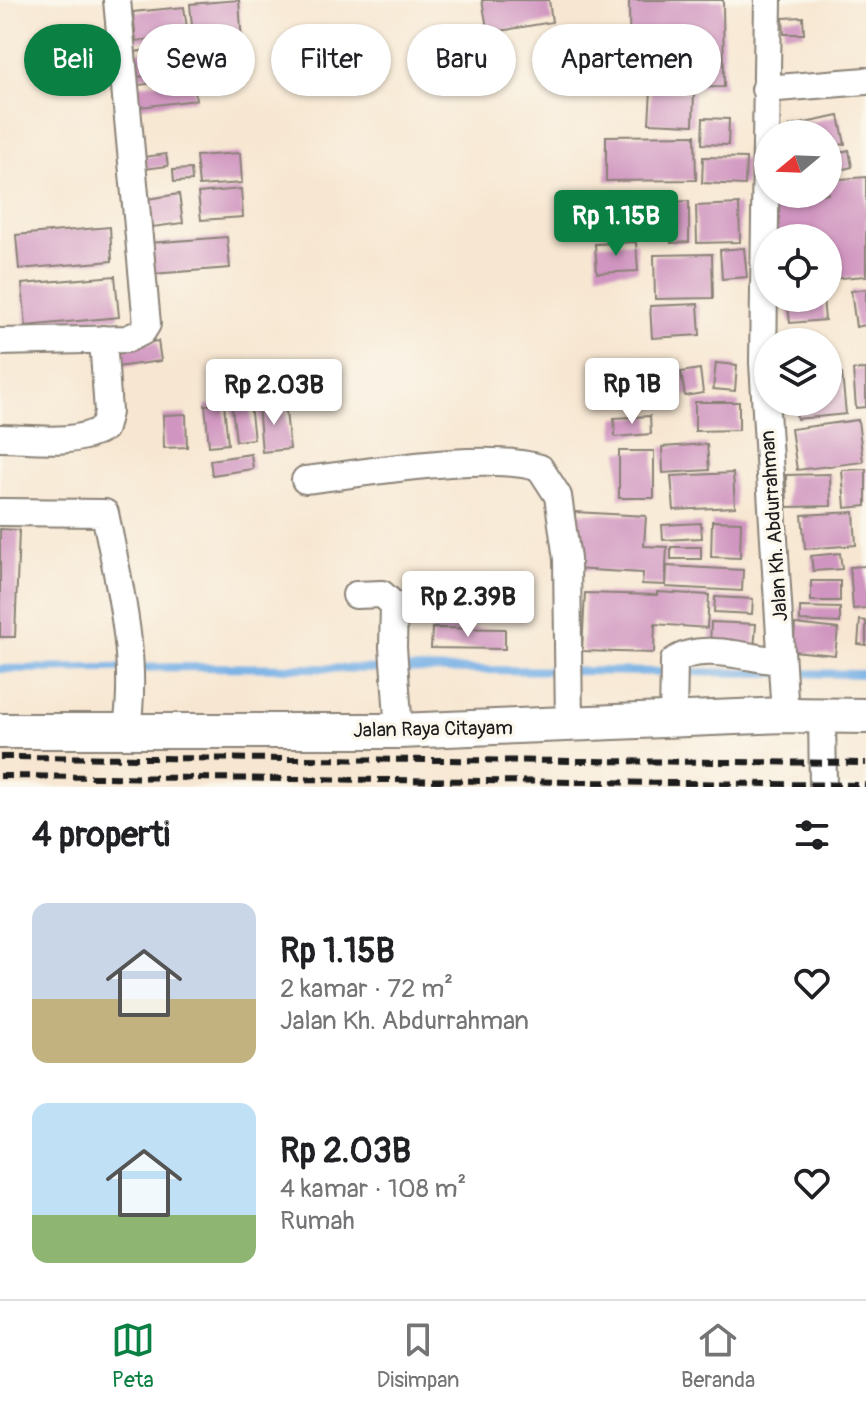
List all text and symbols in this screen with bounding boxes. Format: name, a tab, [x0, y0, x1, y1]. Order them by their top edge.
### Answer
chip: Beli	[24, 24, 121, 96]
chip: Sewa	[137, 24, 255, 96]
chip: Filter	[271, 24, 391, 96]
chip: Baru	[407, 24, 516, 96]
chip: Apartemen	[532, 24, 721, 96]
north arrow	[754, 120, 842, 208]
map controls	[754, 120, 842, 416]
pin: Rp 1.15B	[533, 190, 699, 258]
text: Rp 1.15B	[572, 200, 660, 232]
button: locate	[754, 224, 842, 312]
button: layers	[754, 328, 842, 416]
pin: Rp 1B	[576, 358, 688, 426]
pin: Rp 2.03B	[191, 359, 357, 427]
text: Rp 1B	[603, 368, 661, 400]
text: Rp 2.03B	[224, 369, 324, 401]
street label: Jalan Kh. Abdurrahman	[755, 430, 793, 622]
pin: Rp 2.39B	[385, 571, 551, 639]
text: Rp 2.39B	[420, 581, 516, 613]
street label: Jalan Raya Citayam	[353, 715, 513, 743]
icon: filters	[790, 813, 834, 857]
text: 4 properti	[32, 814, 170, 857]
text: Rp 1.15B	[280, 930, 395, 973]
icon: home	[96, 935, 192, 1031]
icon: heart	[790, 961, 834, 1005]
text: 2 kamar · 72 m²	[280, 973, 453, 1005]
text: Jalan Kh. Abdurrahman	[280, 1005, 529, 1037]
text: Rp 2.03B	[280, 1130, 411, 1173]
icon: home	[96, 1135, 192, 1231]
icon: heart	[790, 1161, 834, 1205]
text: 4 kamar · 108 m²	[280, 1173, 466, 1205]
text: Rumah	[280, 1205, 355, 1237]
tab: Peta	[111, 1318, 155, 1394]
tab: Disimpan	[376, 1318, 459, 1394]
tab: Beranda	[681, 1318, 755, 1394]

